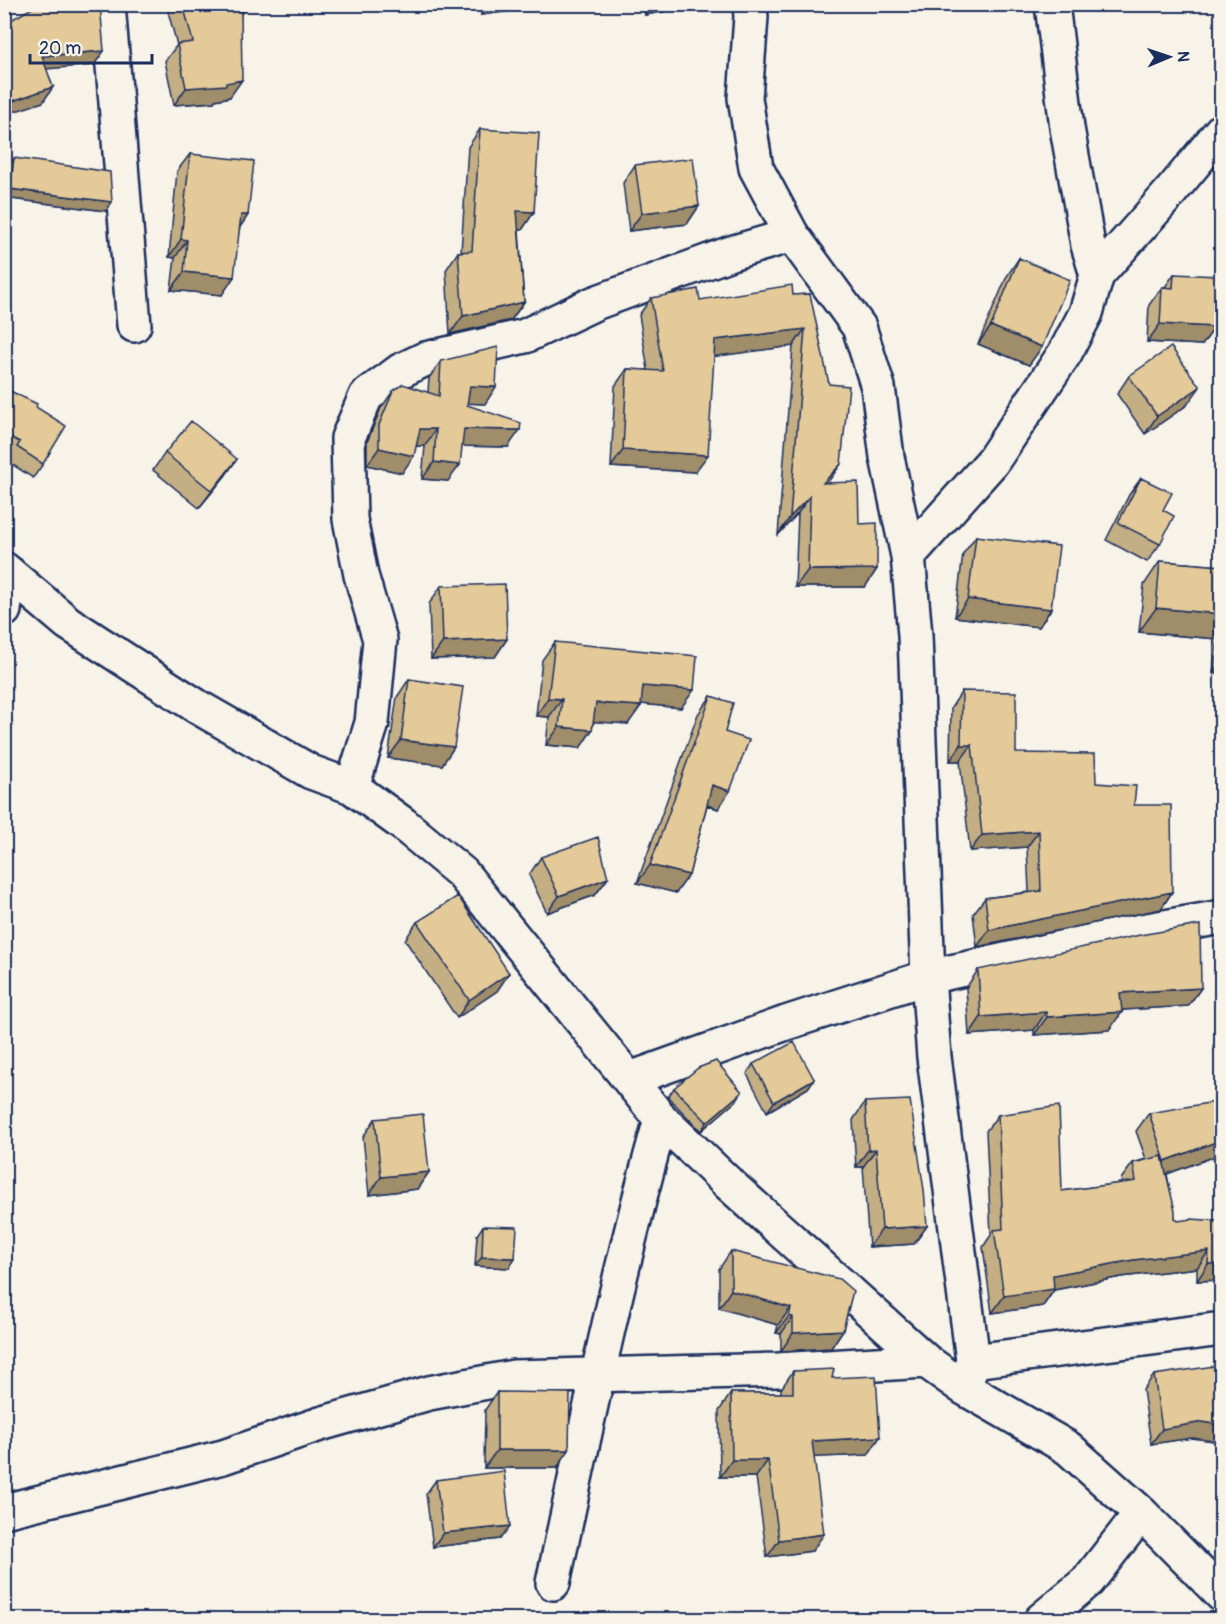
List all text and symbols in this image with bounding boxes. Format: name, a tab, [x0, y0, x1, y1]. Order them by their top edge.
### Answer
scale bar	[30, 27, 152, 65]
north arrow	[1139, 27, 1199, 87]
text: 20 m	[39, 37, 81, 60]
text: N	[1173, 51, 1193, 62]

